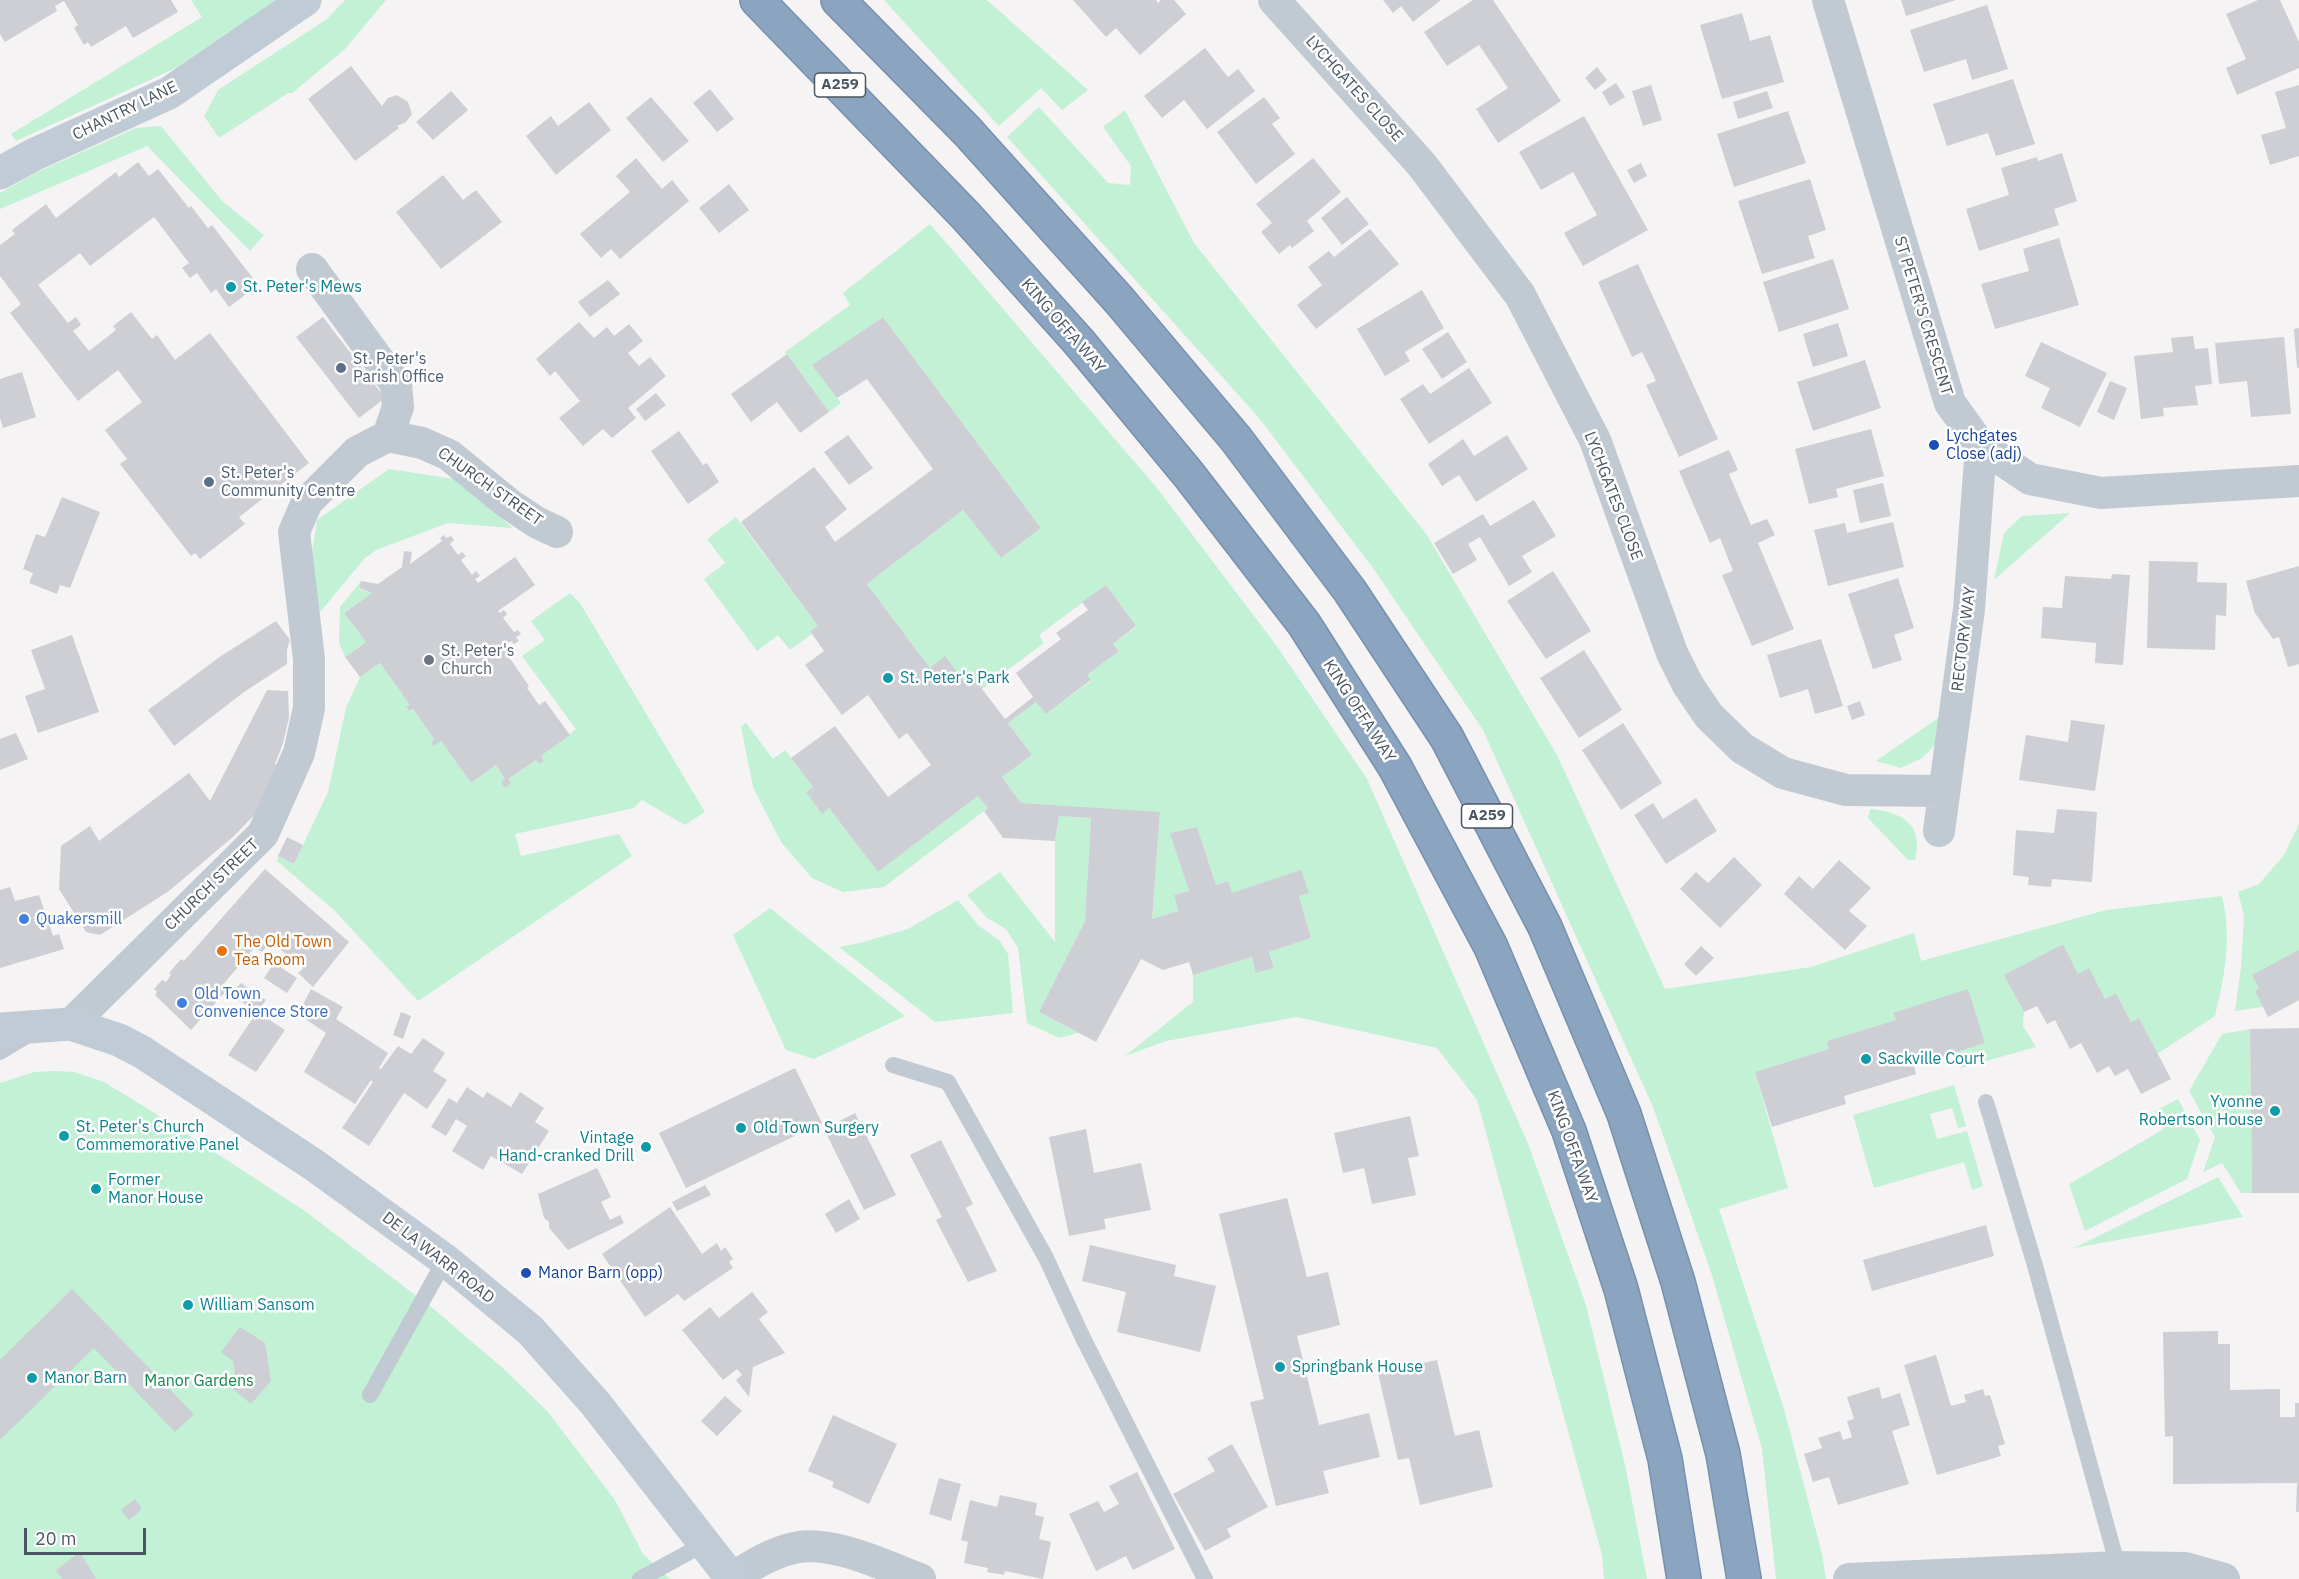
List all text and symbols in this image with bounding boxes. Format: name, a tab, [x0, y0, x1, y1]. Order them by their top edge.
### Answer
street label: LYCHGATES CLOSE	[1301, 32, 1407, 146]
road number: A259	[814, 73, 866, 97]
street label: CHANTRY LANE	[70, 77, 180, 145]
street label: ST PETER'S CRESCENT	[1890, 234, 1956, 398]
street label: KING OFFA WAY	[1017, 275, 1109, 377]
place label: St. Peter's Mews	[243, 277, 362, 297]
marker: St. Peter's Mews	[224, 280, 238, 294]
place label: St. Peter's Parish Office	[353, 349, 444, 387]
marker: St. Peter's Parish Office	[334, 361, 348, 375]
place label: Lychgates Close (adj)	[1946, 426, 2022, 464]
street label: LYCHGATES CLOSE	[1580, 429, 1646, 563]
marker: Lychgates Close (adj)	[1927, 438, 1941, 452]
street label: CHURCH STREET	[434, 444, 546, 530]
place label: St. Peter's Community Centre	[221, 463, 355, 501]
marker: St. Peter's Community Centre	[202, 475, 216, 489]
street label: RECTORY WAY	[1948, 585, 1980, 693]
place label: St. Peter's Church	[441, 641, 515, 679]
marker: St. Peter's Church	[422, 653, 436, 667]
street label: KING OFFA WAY	[1319, 656, 1399, 766]
place label: St. Peter's Park	[900, 668, 1010, 688]
marker: St. Peter's Park	[881, 671, 895, 685]
road number: A259	[1462, 804, 1512, 828]
street label: CHURCH STREET	[161, 835, 263, 935]
place label: Quakersmill	[36, 909, 122, 929]
marker: Quakersmill	[17, 912, 31, 926]
place label: The Old Town Tea Room	[234, 932, 332, 970]
marker: The Old Town Tea Room	[215, 944, 229, 958]
place label: Old Town Convenience Store	[194, 984, 328, 1022]
marker: Old Town Convenience Store	[175, 996, 189, 1010]
place label: Sackville Court	[1878, 1049, 1985, 1069]
marker: Sackville Court	[1859, 1052, 1873, 1066]
street label: KING OFFA WAY	[1543, 1088, 1601, 1206]
place label: Yvonne Robertson House	[2139, 1092, 2263, 1130]
marker: Yvonne Robertson House	[2268, 1104, 2282, 1118]
place label: St. Peter's Church Commemorative Panel	[76, 1117, 239, 1155]
place label: Old Town Surgery	[753, 1118, 879, 1138]
marker: Old Town Surgery	[734, 1121, 748, 1135]
place label: Vintage Hand-cranked Drill	[499, 1128, 634, 1166]
marker: St. Peter's Church Commemorative Panel	[57, 1129, 71, 1143]
marker: Vintage Hand-cranked Drill	[639, 1140, 653, 1154]
place label: Former Manor House	[108, 1170, 203, 1208]
marker: Former Manor House	[89, 1182, 103, 1196]
street label: DE LA WARR ROAD	[378, 1208, 498, 1308]
place label: Manor Barn (opp)	[538, 1263, 663, 1283]
marker: Manor Barn (opp)	[519, 1266, 533, 1280]
place label: William Sansom	[200, 1295, 315, 1315]
marker: William Sansom	[181, 1298, 195, 1312]
place label: Springbank House	[1292, 1357, 1423, 1377]
marker: Springbank House	[1273, 1360, 1287, 1374]
place label: Manor Barn	[44, 1368, 127, 1388]
marker: Manor Barn	[25, 1371, 39, 1385]
park label: Manor Gardens	[144, 1371, 254, 1391]
scale bar	[27, 1516, 148, 1554]
text: 20 m	[35, 1527, 77, 1550]

